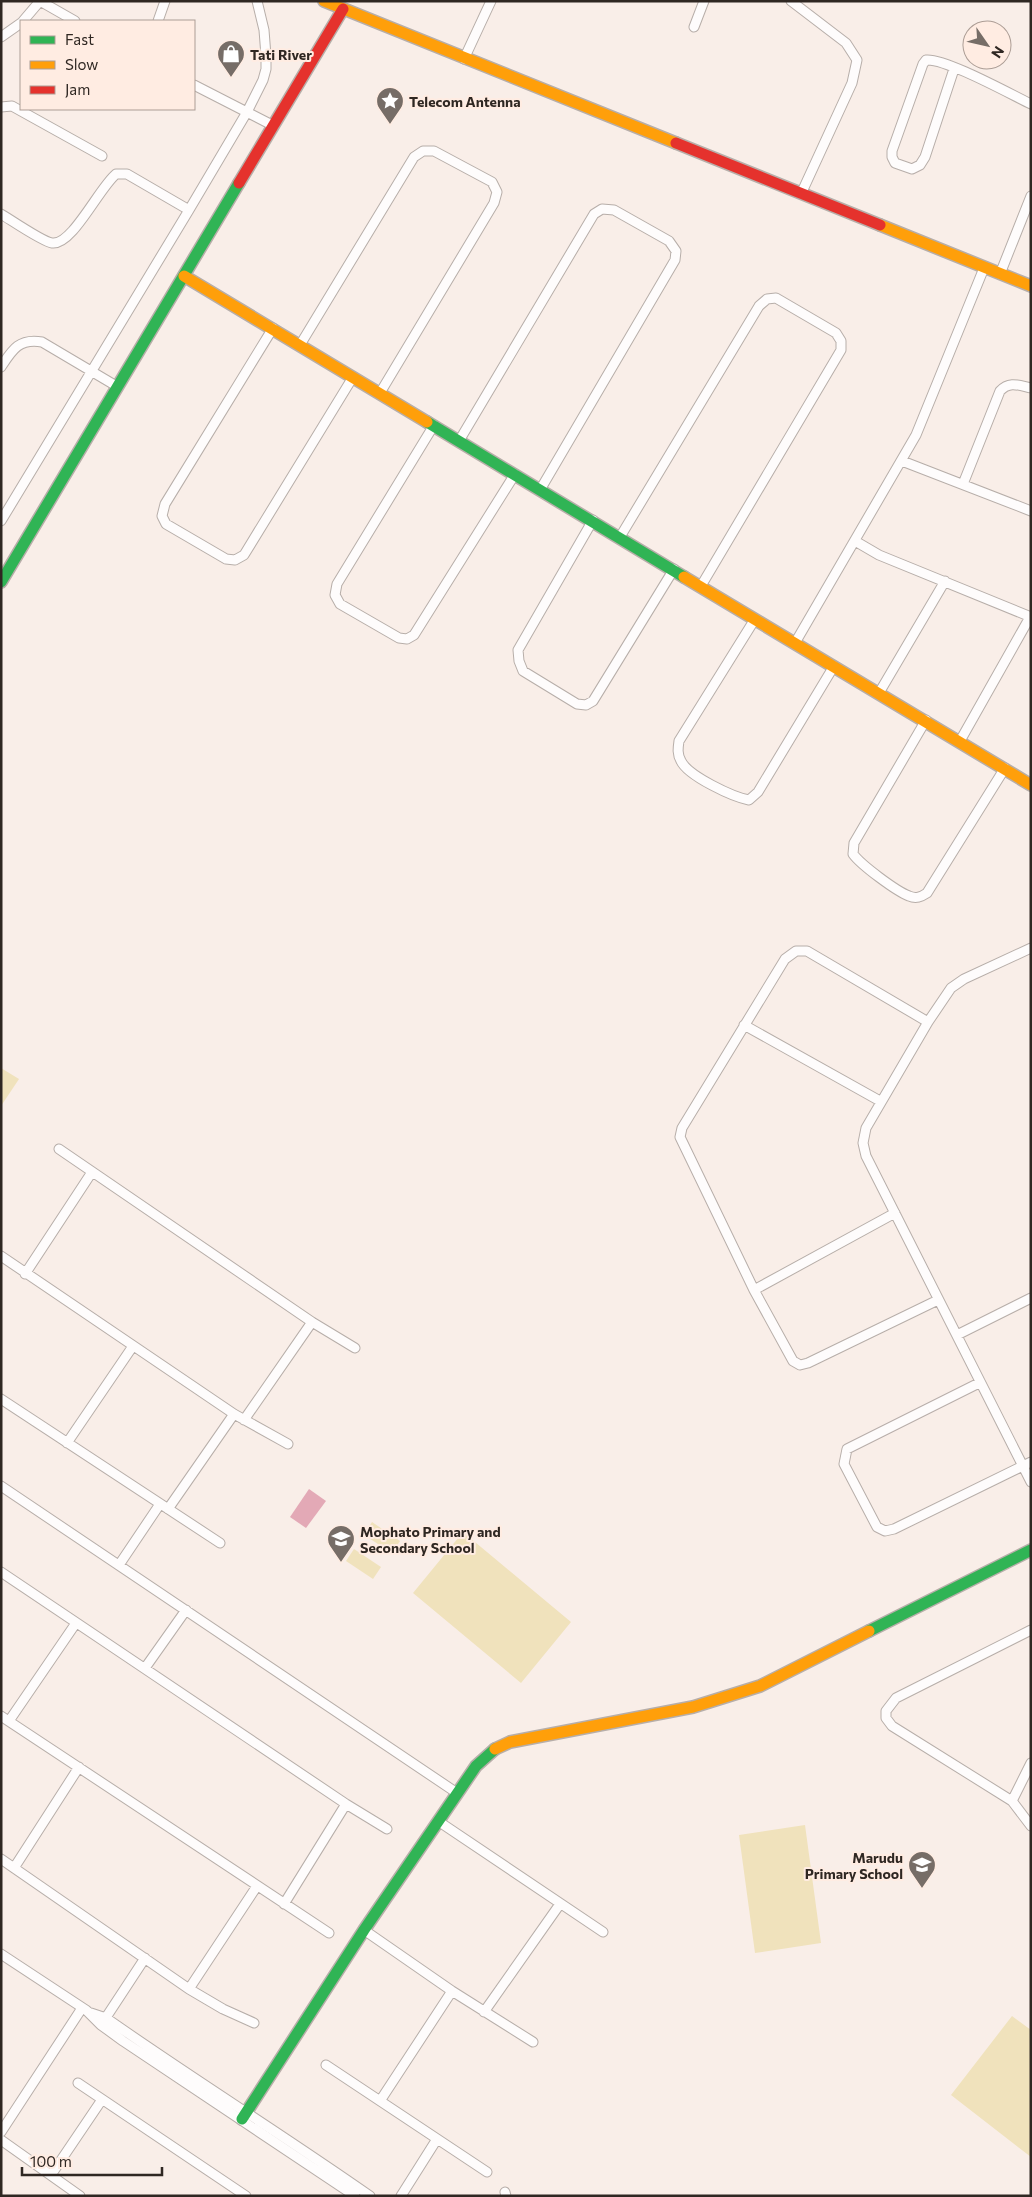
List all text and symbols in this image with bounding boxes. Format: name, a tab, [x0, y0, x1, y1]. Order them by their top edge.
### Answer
legend	[20, 20, 195, 110]
north arrow	[962, 20, 1012, 70]
text: Fast	[65, 30, 94, 48]
shop icon: Tati River	[216, 39, 246, 78]
text: N	[988, 43, 1008, 62]
place label: Tati River	[250, 46, 312, 63]
text: Slow	[65, 55, 98, 73]
text: Jam	[65, 80, 90, 98]
place icon: Telecom Antenna	[375, 86, 405, 125]
place label: Telecom Antenna	[409, 93, 521, 110]
place label: Mophato Primary and Secondary School	[360, 1523, 501, 1556]
school or university icon: Mophato Primary and Secondary School	[326, 1524, 356, 1563]
place label: Marudu Primary School	[805, 1849, 903, 1882]
school or university icon: Marudu Primary School	[907, 1850, 937, 1889]
scale bar	[22, 2144, 162, 2176]
text: 100 m	[30, 2152, 72, 2170]

